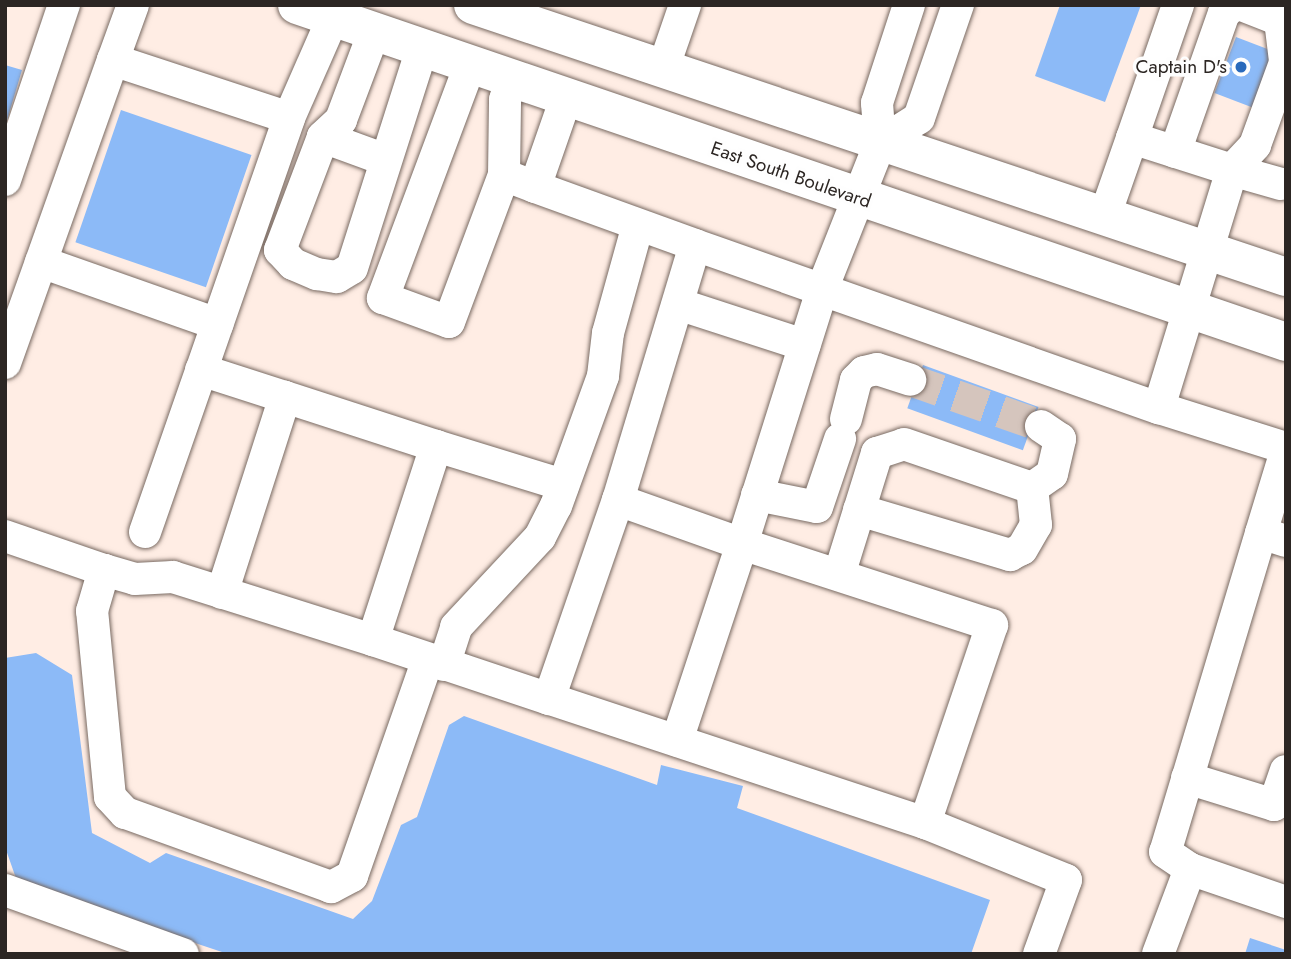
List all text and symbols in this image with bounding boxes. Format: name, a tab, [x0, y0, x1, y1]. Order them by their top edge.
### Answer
place label: Captain D's	[1136, 56, 1227, 78]
marker: Captain D's	[1233, 59, 1249, 75]
street label: East South Boulevard	[708, 137, 874, 213]

